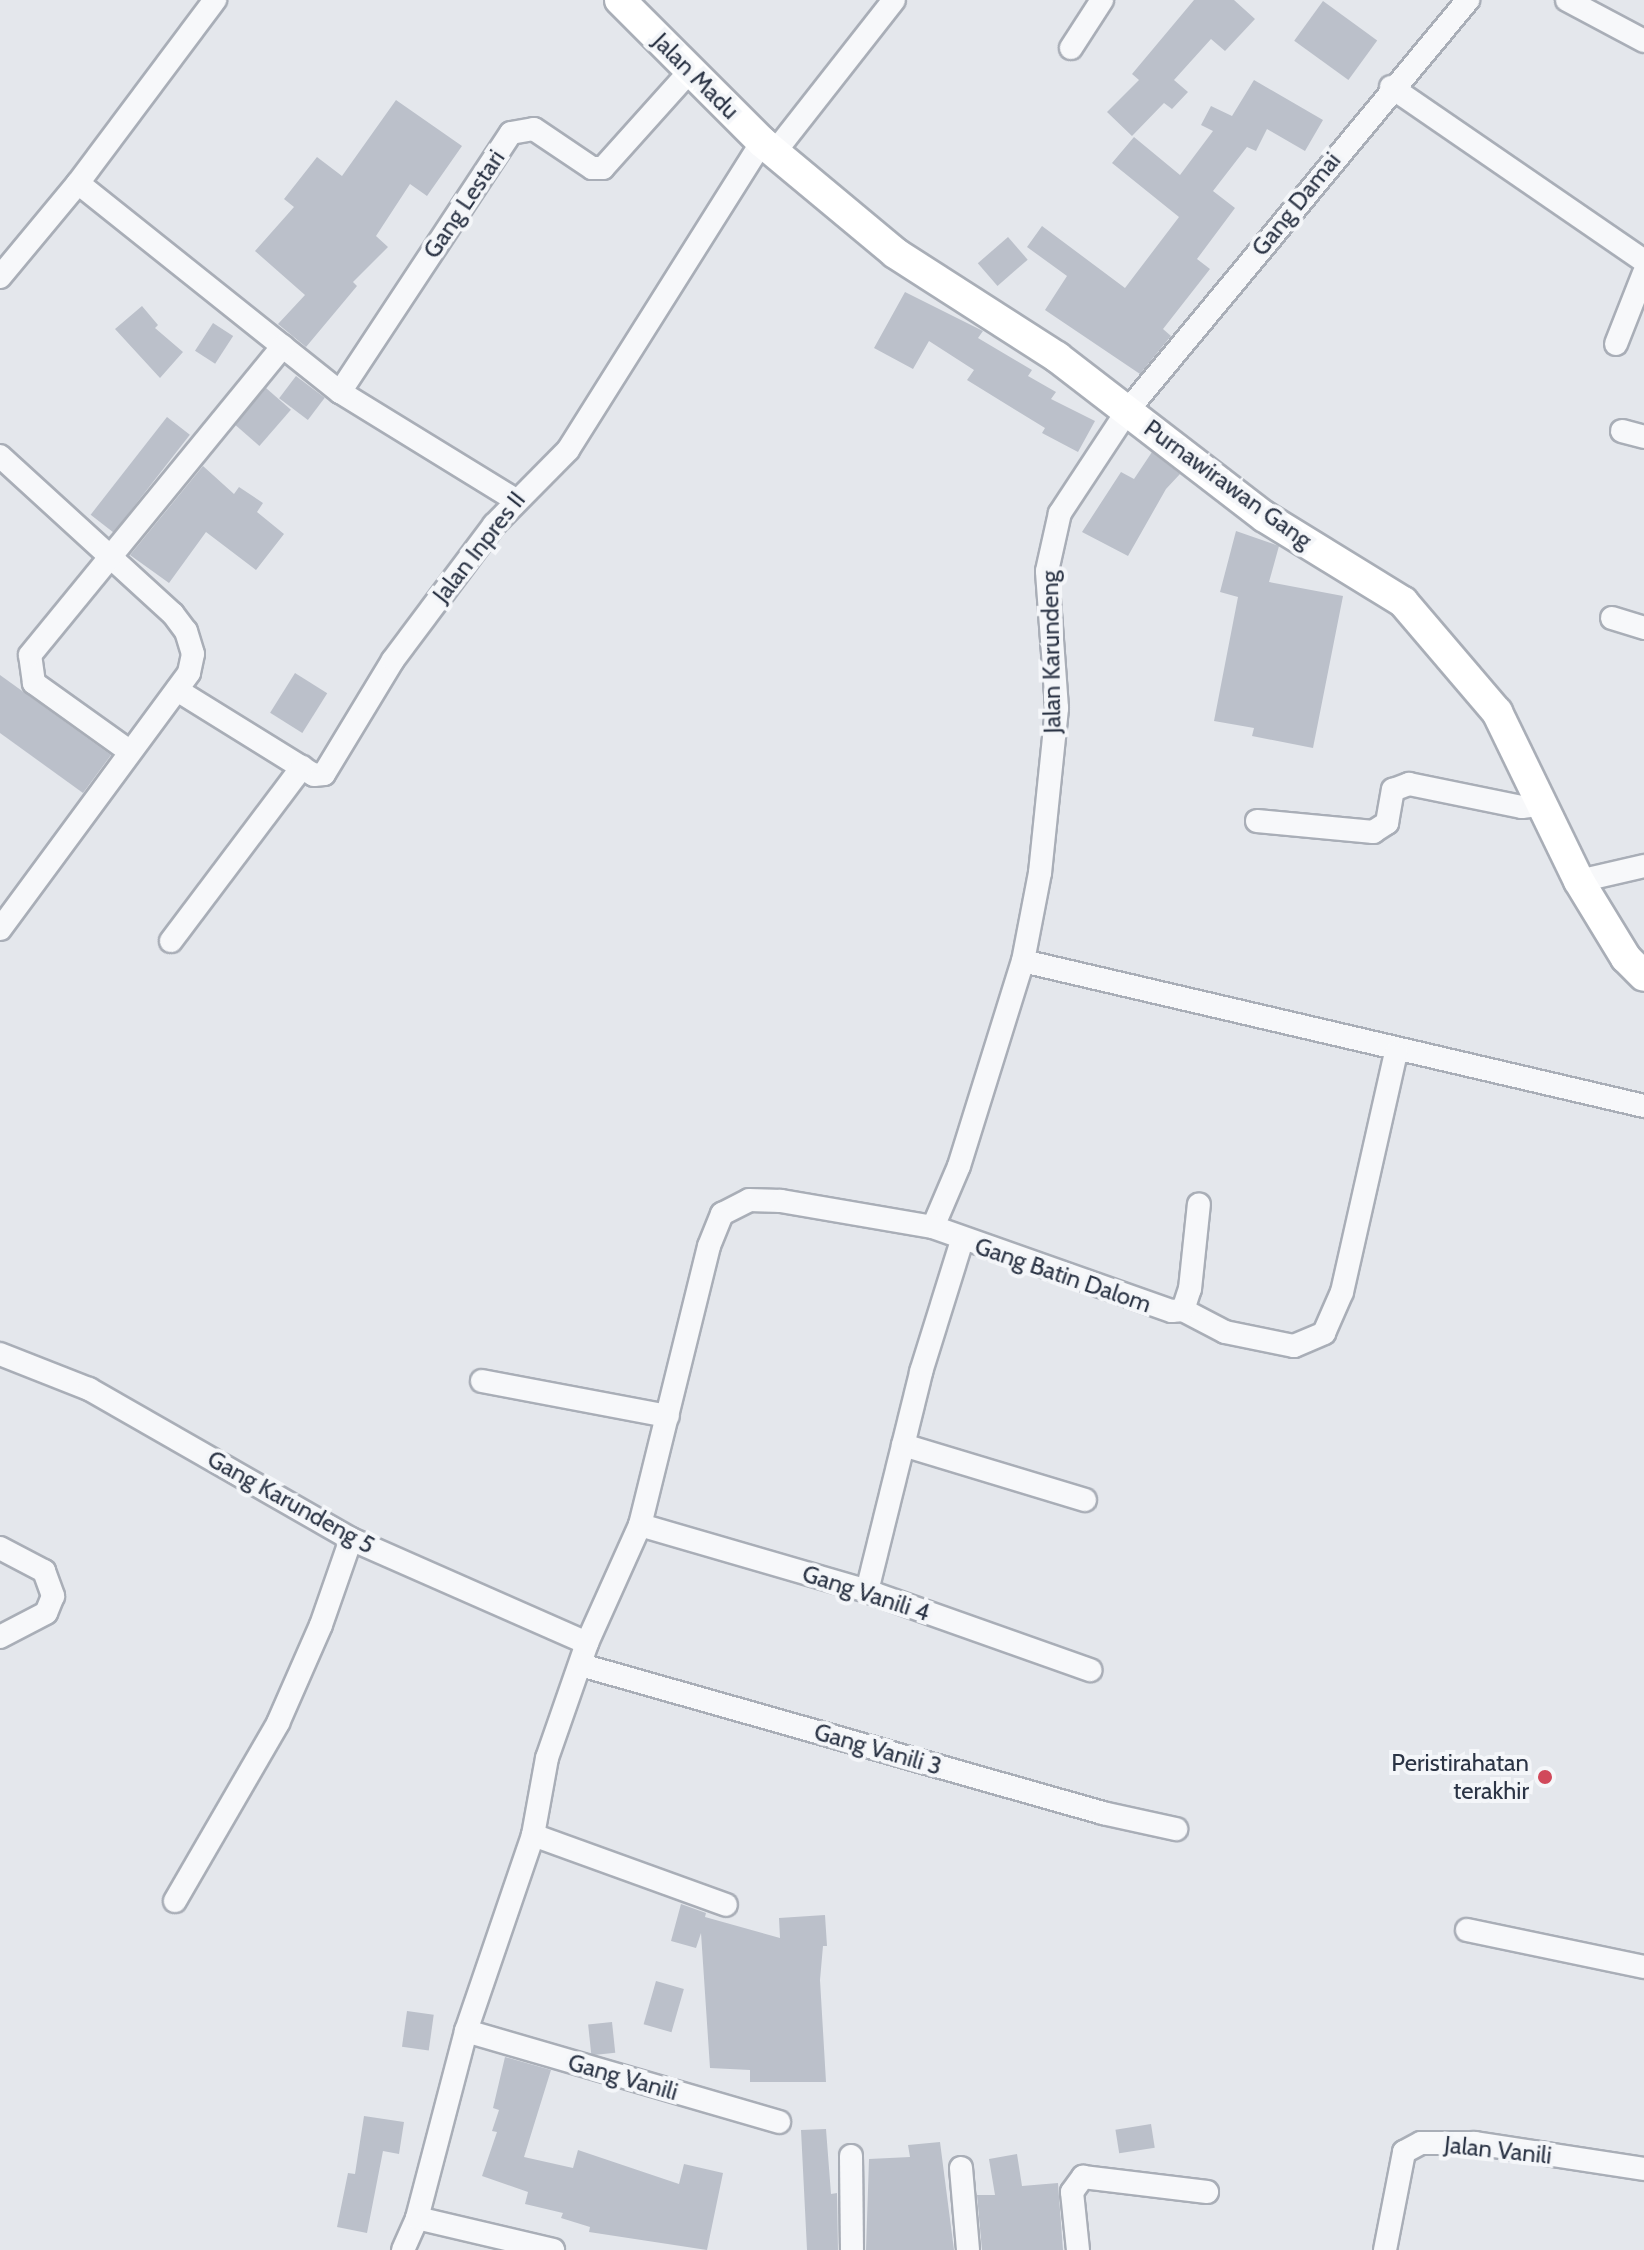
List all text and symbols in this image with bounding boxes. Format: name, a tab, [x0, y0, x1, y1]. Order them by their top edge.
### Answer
street label: Jalan Madu	[647, 27, 745, 125]
street label: Gang Lestari	[417, 144, 511, 264]
street label: Gang Damai	[1246, 146, 1346, 262]
street label: Purnawirawan Gang	[1139, 414, 1317, 554]
street label: Jalan Inpres II	[427, 486, 531, 608]
street label: Jalan Karundeng	[1035, 570, 1067, 734]
street label: Gang Batin Dalom	[971, 1231, 1155, 1319]
street label: Gang Karundeng 5	[202, 1444, 380, 1560]
street label: Gang Vanili 4	[799, 1559, 933, 1627]
street label: Gang Vanili 3	[811, 1717, 945, 1781]
place label: Peristirahatan terakhir	[1391, 1749, 1529, 1805]
marker: Peristirahatan terakhir	[1536, 1768, 1554, 1786]
street label: Gang Vanili	[565, 2048, 681, 2106]
street label: Jalan Vanili	[1443, 2130, 1553, 2170]

